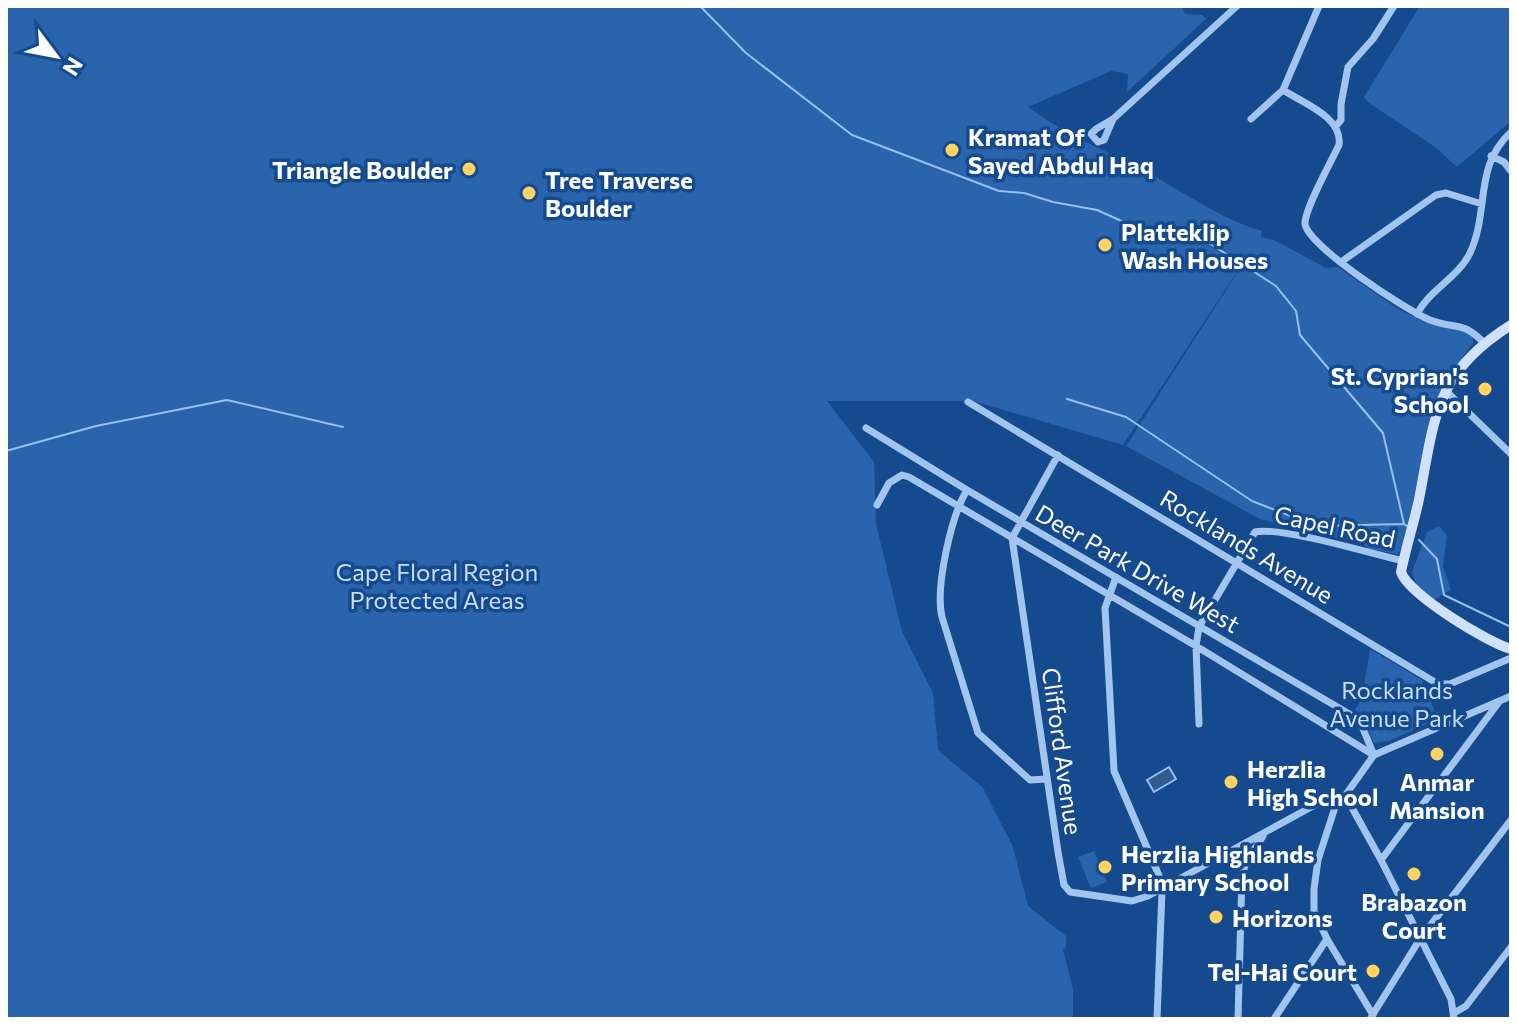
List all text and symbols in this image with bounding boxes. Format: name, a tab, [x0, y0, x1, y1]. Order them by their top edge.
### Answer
north arrow	[16, 16, 96, 96]
text: N	[58, 53, 89, 81]
place label: Kramat Of Sayed Abdul Haq	[968, 122, 1154, 179]
marker: Kramat Of Sayed Abdul Haq	[943, 141, 961, 159]
place label: Triangle Boulder	[272, 155, 453, 184]
marker: Triangle Boulder	[460, 160, 478, 178]
place label: Tree Traverse Boulder	[545, 165, 693, 222]
marker: Tree Traverse Boulder	[520, 184, 538, 202]
place label: Platteklip Wash Houses	[1121, 217, 1268, 274]
marker: Platteklip Wash Houses	[1096, 236, 1114, 254]
place label: St. Cyprian's School	[1331, 361, 1469, 418]
marker: St. Cyprian's School	[1476, 380, 1494, 398]
street label: Rocklands Avenue	[1155, 483, 1339, 609]
street label: Deer Park Drive West	[1031, 498, 1245, 638]
street label: Capel Road	[1272, 499, 1398, 553]
park label: Cape Floral Region Protected Areas	[336, 557, 538, 614]
street label: Clifford Avenue	[1037, 666, 1089, 836]
park label: Rocklands Avenue Park	[1330, 675, 1464, 732]
marker: Anmar Mansion	[1428, 745, 1446, 763]
place label: Herzlia High School	[1247, 754, 1379, 811]
place label: Anmar Mansion	[1389, 767, 1485, 824]
marker: Herzlia High School	[1222, 773, 1240, 791]
place label: Herzlia Highlands Primary School	[1121, 839, 1314, 896]
marker: Herzlia Highlands Primary School	[1096, 858, 1114, 876]
marker: Brabazon Court	[1405, 865, 1423, 883]
place label: Brabazon Court	[1361, 887, 1467, 944]
place label: Horizons	[1232, 903, 1333, 932]
marker: Horizons	[1207, 908, 1225, 926]
place label: Tel-Hai Court	[1207, 957, 1357, 986]
marker: Tel-Hai Court	[1364, 962, 1382, 980]

